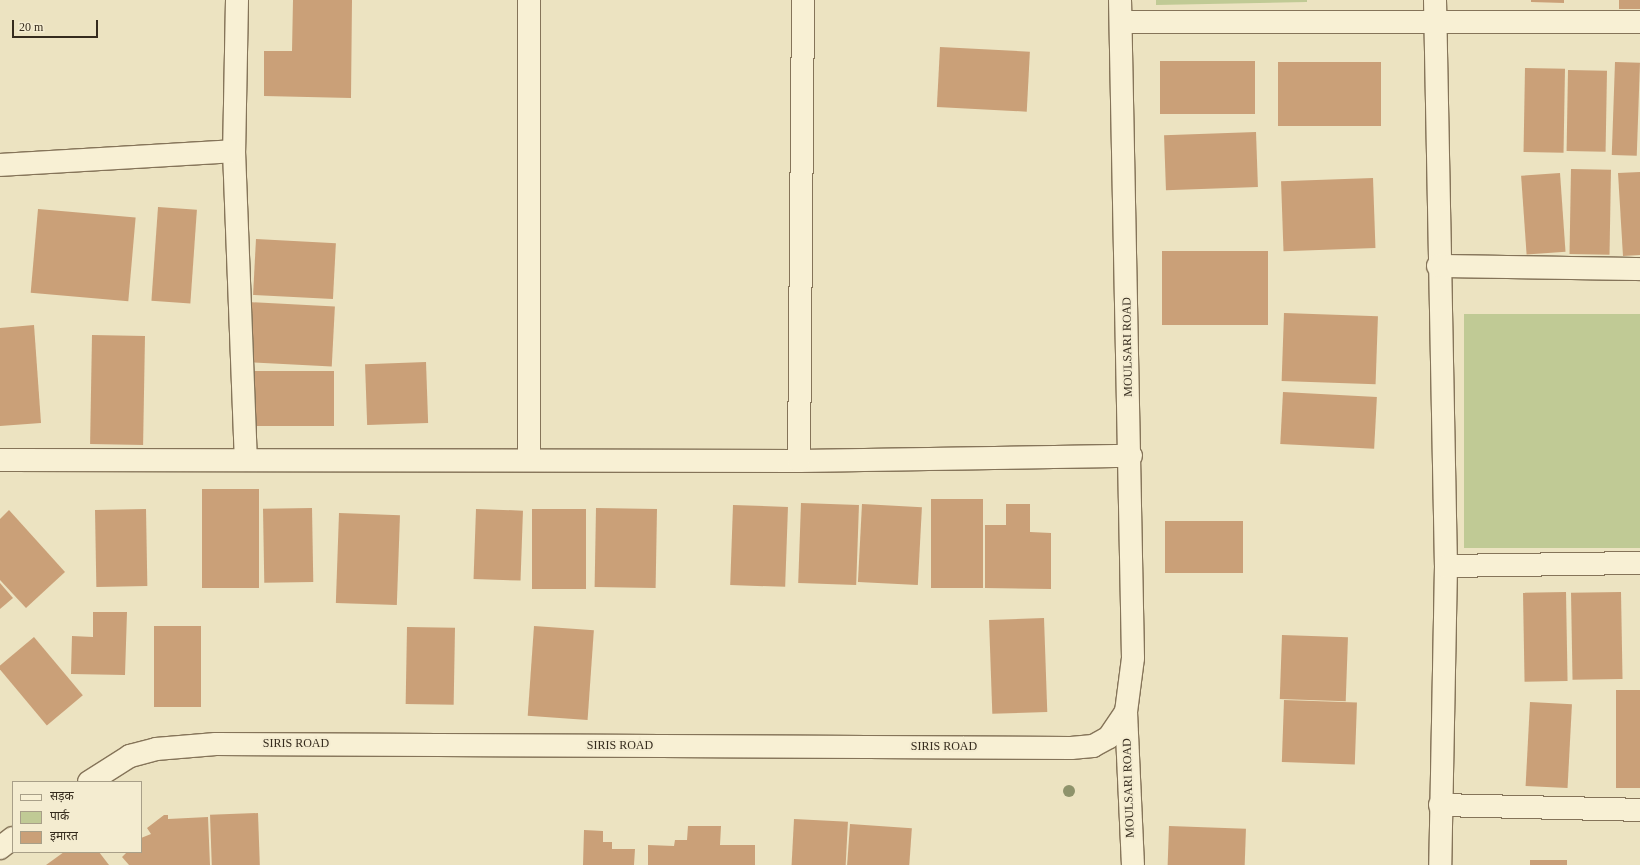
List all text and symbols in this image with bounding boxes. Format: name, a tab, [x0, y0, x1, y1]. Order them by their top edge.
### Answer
scale bar	[14, 12, 100, 38]
text: 20 m	[19, 20, 43, 34]
street label: MOULSARI ROAD	[1120, 297, 1136, 397]
street label: SIRIS ROAD	[263, 737, 329, 751]
street label: MOULSARI ROAD	[1120, 738, 1138, 838]
street label: SIRIS ROAD	[587, 739, 653, 753]
street label: SIRIS ROAD	[911, 740, 977, 754]
legend	[12, 781, 142, 853]
text: सड़क	[50, 789, 74, 803]
text: पार्क	[50, 809, 69, 823]
text: इमारत	[50, 829, 78, 843]

